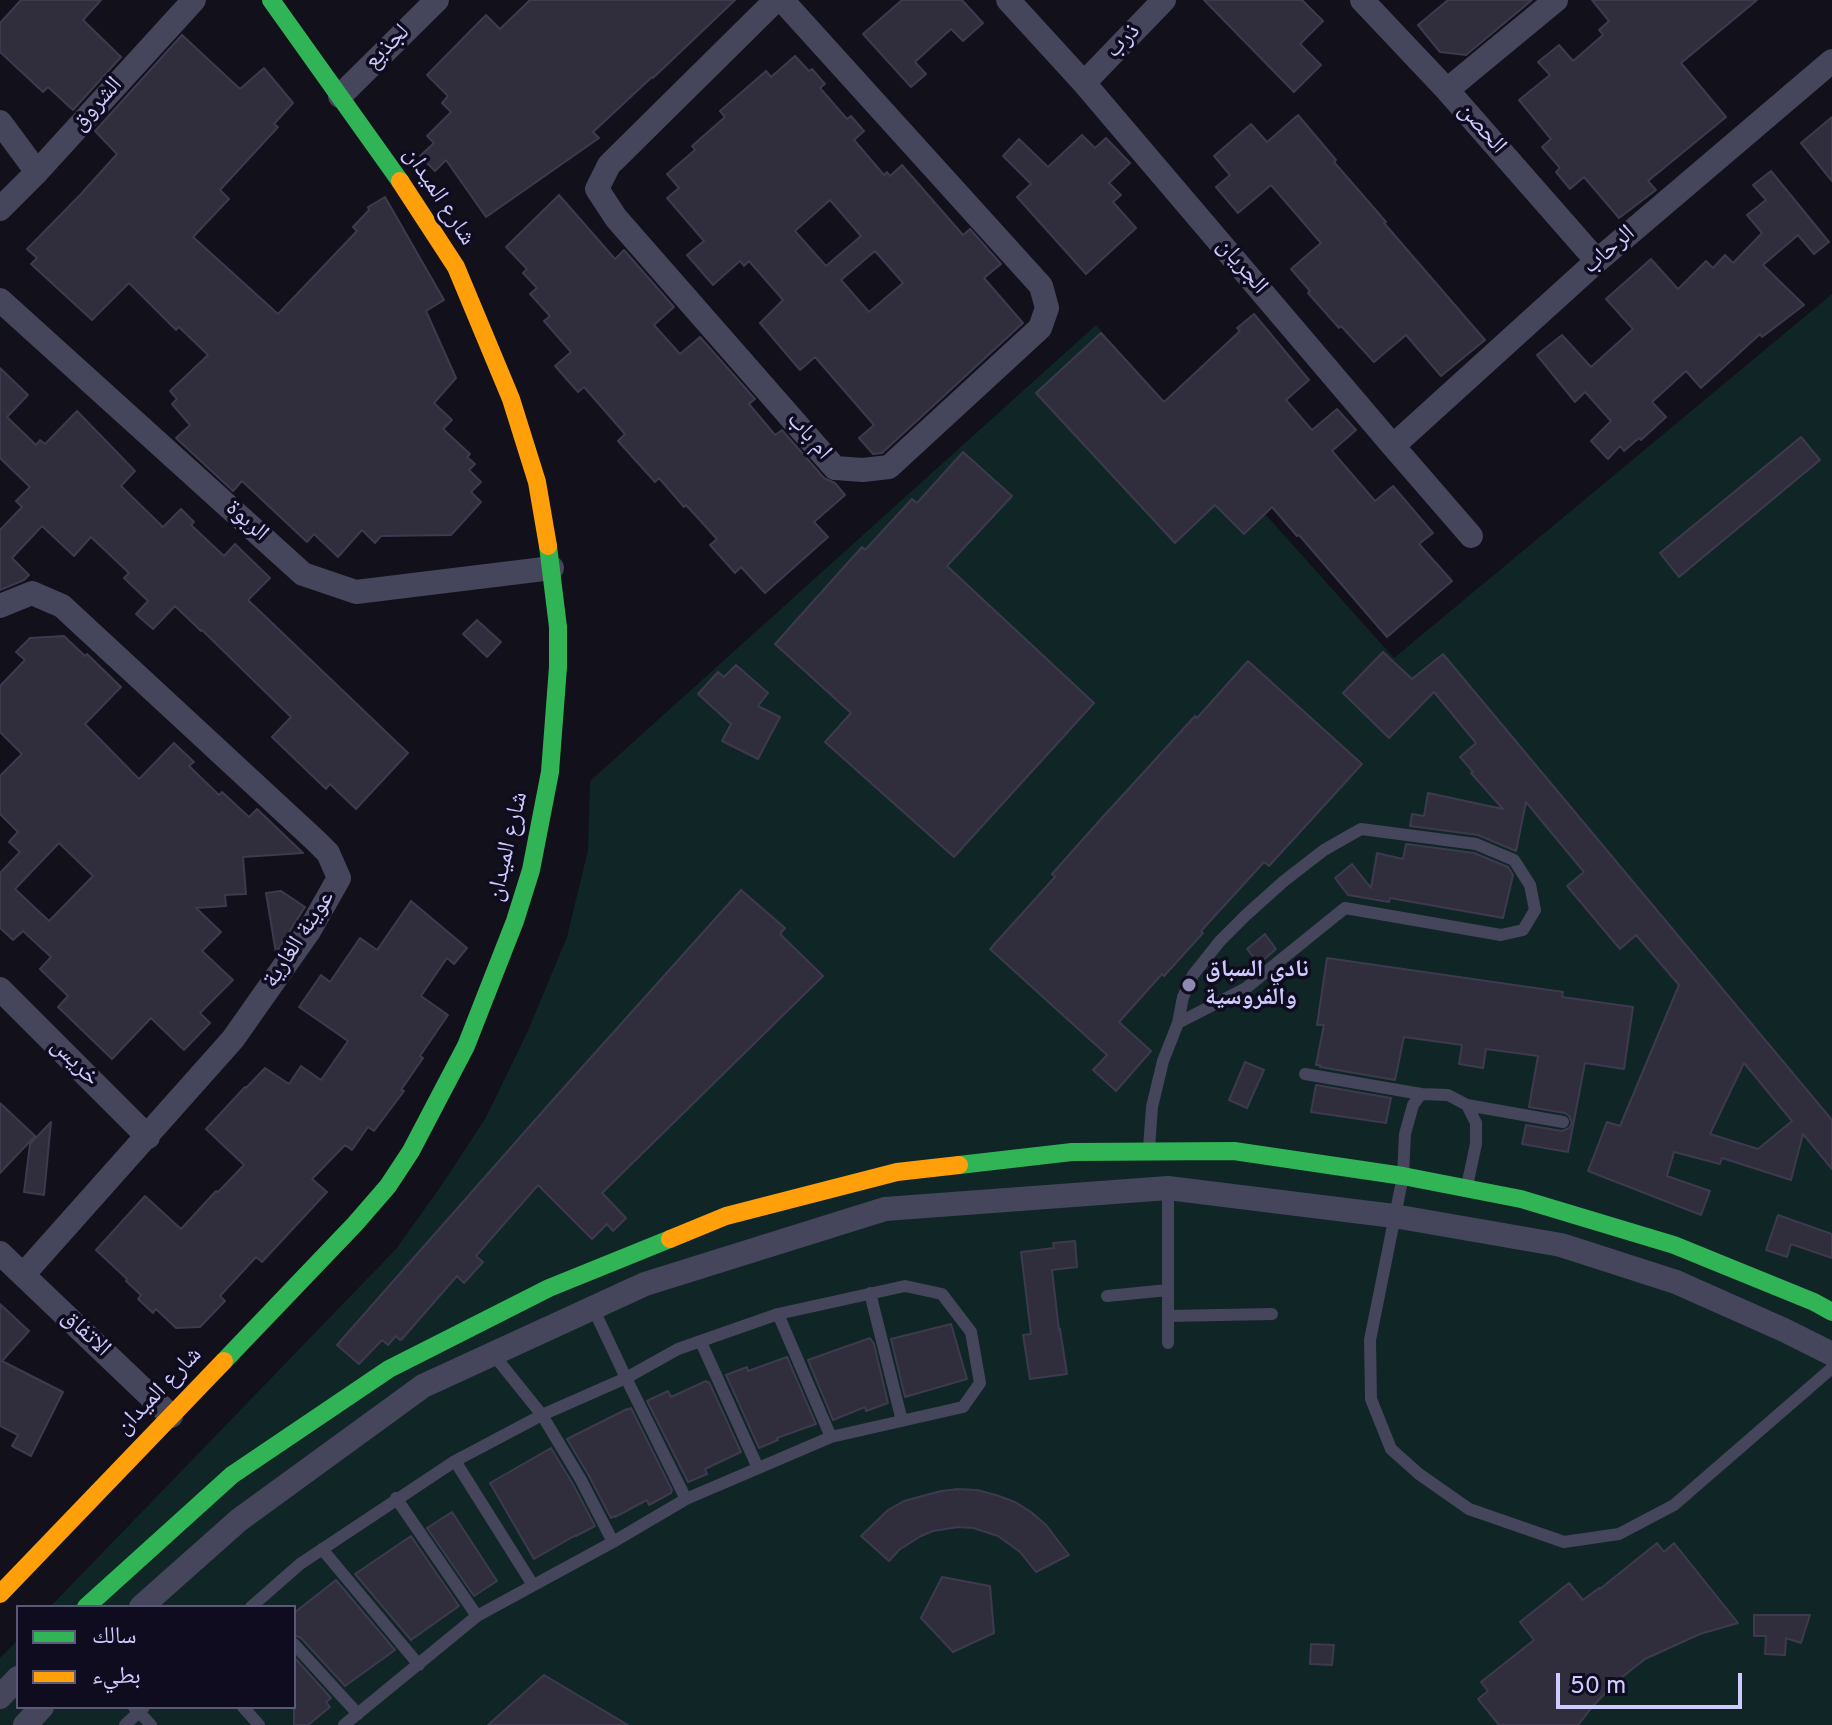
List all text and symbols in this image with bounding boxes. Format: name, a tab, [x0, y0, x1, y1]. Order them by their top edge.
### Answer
street label: ذرب	[1101, 18, 1147, 66]
street label: لجذيع	[359, 19, 417, 77]
street label: الشروق	[66, 72, 130, 138]
street label: الحصن	[1451, 97, 1511, 161]
street label: شارع الميدان	[395, 142, 481, 252]
street label: الرحاب	[1578, 220, 1642, 282]
street label: الجريان	[1209, 233, 1273, 301]
street label: ام باب	[779, 407, 837, 467]
street label: الربوة	[218, 495, 274, 549]
street label: شارع الميدان	[482, 789, 536, 905]
street label: عوينة الغارية	[258, 886, 342, 994]
place label: نادي السباق والفروسية	[1205, 957, 1309, 1013]
marker: نادي السباق والفروسية	[1180, 976, 1198, 994]
street label: خريس	[43, 1032, 105, 1094]
street label: الاتفاق	[54, 1304, 116, 1364]
street label: شارع الميدان	[111, 1342, 209, 1442]
legend	[16, 1605, 296, 1709]
text: سالك	[92, 1622, 137, 1652]
scale bar	[1560, 1657, 1746, 1707]
text: بطيء	[92, 1662, 141, 1692]
text: 50 m	[1570, 1672, 1626, 1702]

